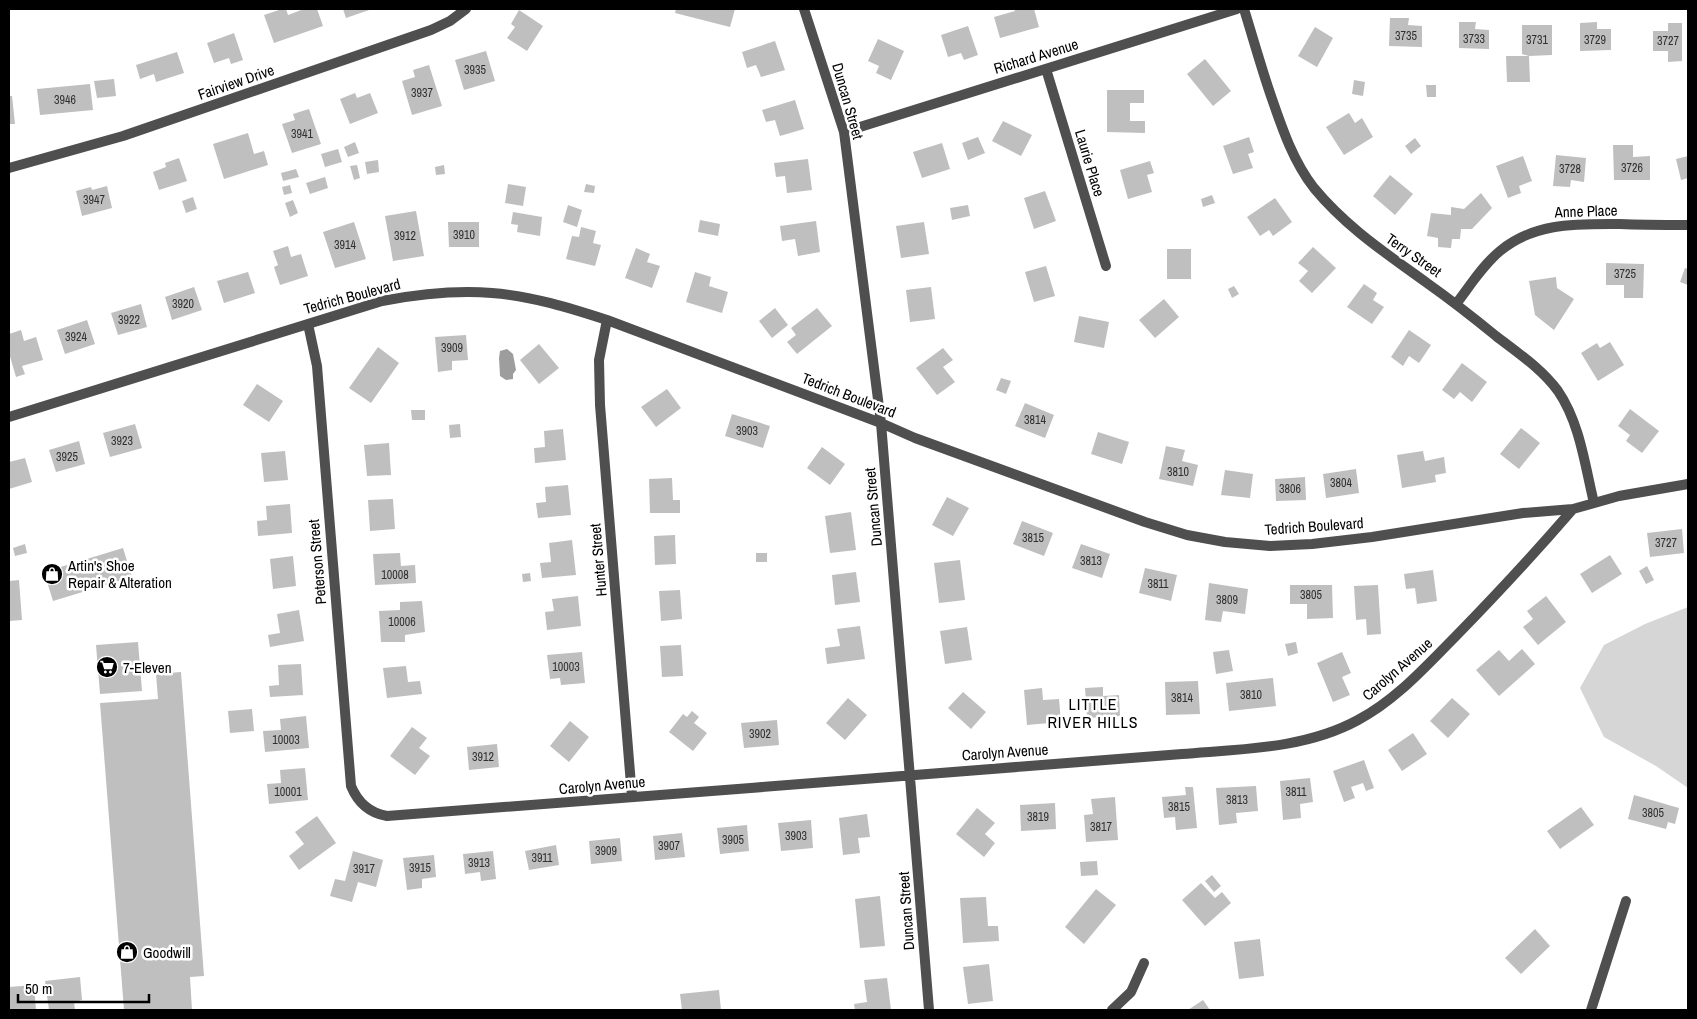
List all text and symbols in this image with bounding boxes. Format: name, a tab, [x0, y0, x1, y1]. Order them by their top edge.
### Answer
house number: 3735	[1395, 28, 1417, 44]
house number: 3733	[1463, 31, 1485, 47]
house number: 3731	[1526, 32, 1548, 48]
house number: 3729	[1584, 32, 1606, 48]
street label: Richard Avenue	[991, 33, 1081, 79]
house number: 3727	[1657, 33, 1679, 49]
street label: Fairview Drive	[195, 59, 277, 105]
street label: Duncan Street	[827, 60, 869, 142]
house number: 3935	[464, 62, 486, 78]
house number: 3937	[411, 85, 433, 101]
house number: 3946	[54, 92, 76, 108]
house number: 3941	[291, 126, 313, 142]
street label: Laurie Place	[1070, 127, 1110, 199]
house number: 3726	[1621, 160, 1643, 176]
house number: 3728	[1559, 161, 1581, 177]
house number: 3947	[83, 192, 105, 208]
street label: Anne Place	[1553, 199, 1618, 223]
house number: 3910	[453, 227, 475, 243]
house number: 3912	[394, 228, 416, 244]
street label: Terry Street	[1382, 228, 1447, 282]
house number: 3914	[334, 237, 356, 253]
house number: 3725	[1614, 266, 1636, 282]
street label: Tedrich Boulevard	[301, 273, 403, 319]
house number: 3920	[172, 296, 194, 312]
house number: 3922	[118, 312, 140, 328]
house number: 3924	[65, 329, 87, 345]
house number: 3909	[441, 340, 463, 356]
street label: Tedrich Boulevard	[799, 367, 899, 423]
house number: 3814	[1024, 412, 1046, 428]
house number: 3903	[736, 423, 758, 439]
house number: 3923	[111, 433, 133, 449]
house number: 3925	[56, 449, 78, 465]
house number: 3810	[1167, 464, 1189, 480]
street label: Duncan Street	[859, 466, 887, 547]
house number: 3804	[1330, 475, 1352, 491]
house number: 3806	[1279, 481, 1301, 497]
street label: Tedrich Boulevard	[1264, 512, 1364, 540]
street label: Peterson Street	[303, 518, 331, 605]
street label: Hunter Street	[584, 522, 612, 597]
house number: 3815	[1022, 530, 1044, 546]
house number: 3727	[1655, 535, 1677, 551]
house number: 3813	[1080, 553, 1102, 569]
place label: Artin's Shoe Repair & Alteration	[67, 555, 172, 593]
shop icon: Artin's Shoe Repair & Alteration	[40, 562, 64, 586]
house number: 10008	[381, 567, 409, 583]
house number: 3811	[1147, 576, 1169, 592]
house number: 3805	[1300, 587, 1322, 603]
house number: 3809	[1216, 592, 1238, 608]
house number: 10006	[388, 614, 416, 630]
street label: Carolyn Avenue	[1357, 633, 1437, 705]
supermarket icon: 7-Eleven	[95, 655, 119, 679]
place label: 7-Eleven	[123, 657, 172, 678]
house number: 10003	[552, 659, 580, 675]
house number: 3810	[1240, 687, 1262, 703]
house number: 3814	[1171, 690, 1193, 706]
district label: LITTLE RIVER HILLS	[1047, 693, 1139, 733]
house number: 3902	[749, 726, 771, 742]
house number: 10003	[272, 732, 300, 748]
street label: Carolyn Avenue	[961, 738, 1049, 765]
house number: 3912	[472, 749, 494, 765]
street label: Carolyn Avenue	[558, 771, 646, 799]
house number: 10001	[274, 784, 302, 800]
house number: 3811	[1285, 784, 1307, 800]
house number: 3813	[1226, 792, 1248, 808]
house number: 3815	[1168, 799, 1190, 815]
house number: 3805	[1642, 805, 1664, 821]
house number: 3819	[1027, 809, 1049, 825]
house number: 3817	[1090, 819, 1112, 835]
house number: 3903	[785, 828, 807, 844]
house number: 3905	[722, 832, 744, 848]
house number: 3907	[658, 838, 680, 854]
house number: 3909	[595, 843, 617, 859]
house number: 3911	[531, 850, 553, 866]
house number: 3913	[468, 855, 490, 871]
house number: 3915	[409, 860, 431, 876]
house number: 3917	[353, 861, 375, 877]
street label: Duncan Street	[893, 870, 919, 951]
shop icon: Goodwill	[115, 940, 139, 964]
place label: Goodwill	[143, 942, 191, 963]
scale bar	[18, 972, 149, 1004]
text: 50 m	[25, 978, 52, 999]

